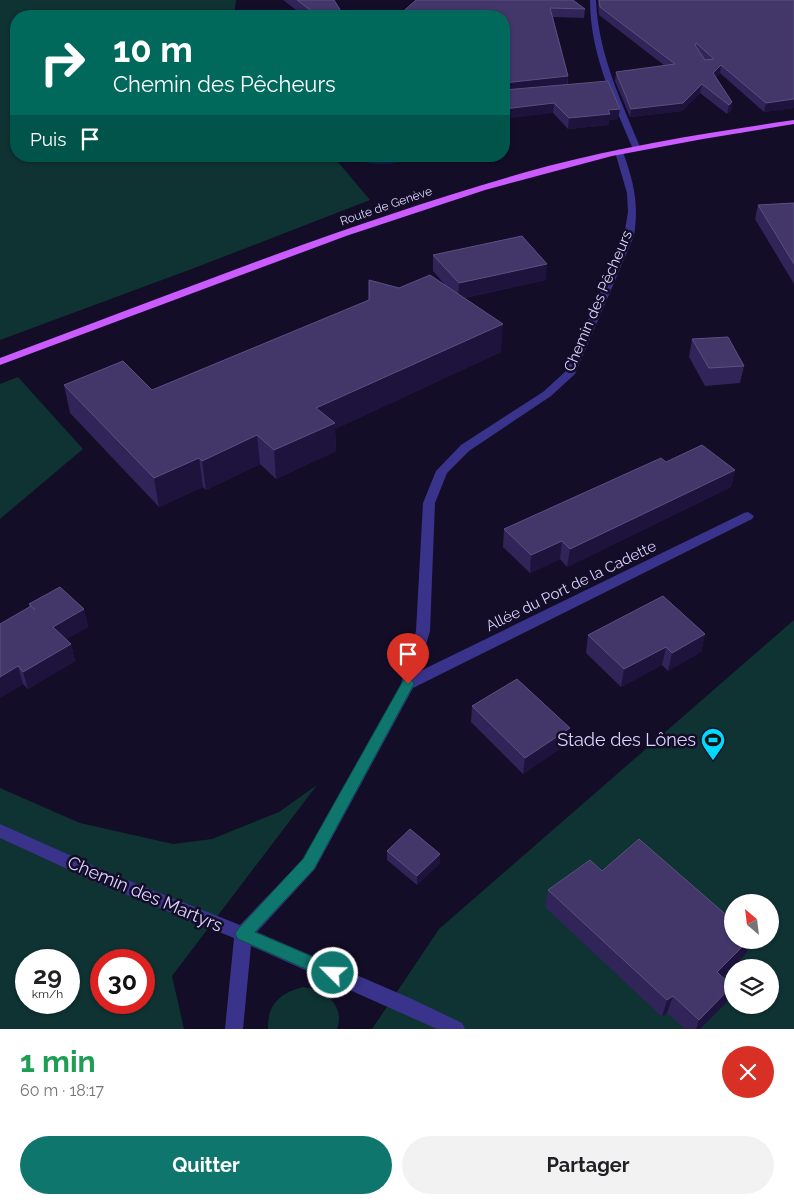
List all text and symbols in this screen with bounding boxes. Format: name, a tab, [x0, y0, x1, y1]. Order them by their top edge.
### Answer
text: 10 m	[113, 29, 193, 70]
icon: right	[30, 30, 95, 95]
text: Chemin des Pêcheurs	[113, 71, 336, 97]
icon: arrive	[76, 125, 104, 153]
text: Puis	[30, 128, 66, 150]
street label: Route de Genève	[338, 184, 434, 228]
street label: Chemin des Pêcheurs	[560, 228, 636, 374]
street label: Allée du Port de la Cadette	[483, 537, 659, 635]
pin	[387, 633, 429, 684]
icon: arrive	[394, 640, 422, 668]
sports icon: Stade des Lônes	[700, 727, 726, 761]
place label: Stade des Lônes	[557, 729, 696, 750]
street label: Chemin des Martyrs	[64, 851, 226, 936]
north arrow	[724, 894, 779, 949]
map controls	[724, 894, 779, 1014]
position arrow	[306, 946, 358, 998]
speed limit sign: 30	[90, 949, 155, 1014]
button: layers	[724, 959, 779, 1014]
text: 29	[33, 960, 62, 990]
text: km/h	[32, 987, 63, 1001]
text: 1 min	[20, 1044, 96, 1079]
button: close	[722, 1046, 774, 1098]
text: 60 m · 18:17	[20, 1081, 104, 1100]
button: Quitter	[20, 1136, 392, 1194]
button: Partager	[402, 1136, 774, 1194]

